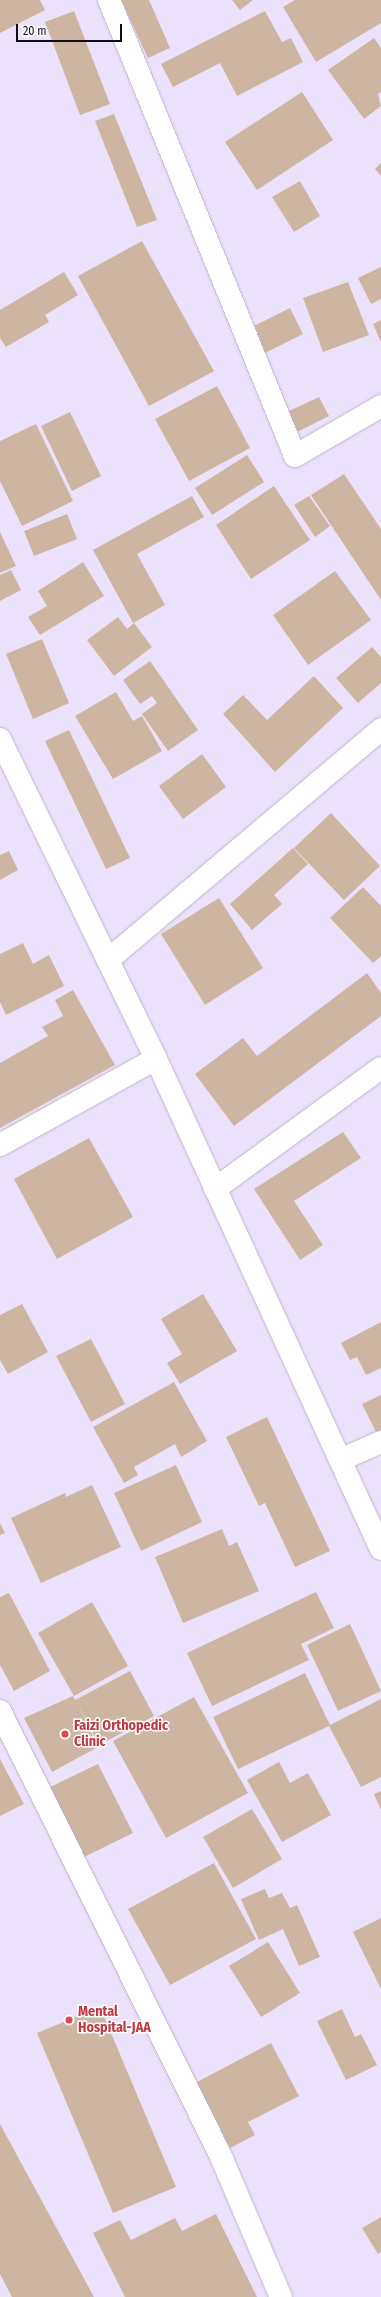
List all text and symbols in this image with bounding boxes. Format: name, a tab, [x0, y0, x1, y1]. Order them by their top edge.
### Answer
scale bar	[18, 16, 124, 42]
text: 20 m	[23, 24, 47, 38]
place label: Faizi Orthopedic Clinic	[74, 1718, 168, 1750]
marker: Faizi Orthopedic Clinic	[59, 1728, 71, 1740]
place label: Mental Hospital-JAA	[78, 2004, 151, 2036]
marker: Mental Hospital-JAA	[63, 2014, 75, 2026]

